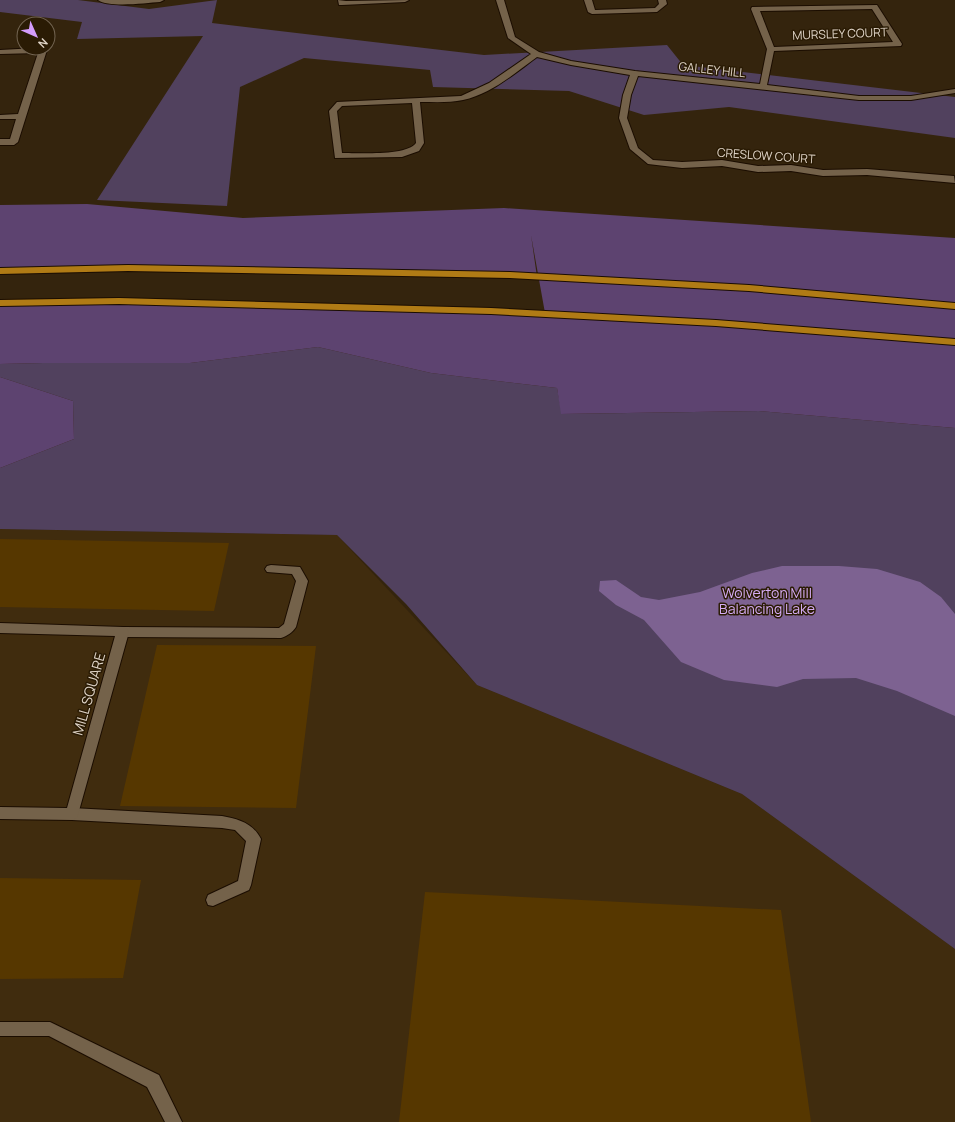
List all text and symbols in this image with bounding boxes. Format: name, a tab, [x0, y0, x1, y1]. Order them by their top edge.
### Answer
north arrow	[16, 16, 56, 56]
street label: MURSLEY COURT	[792, 23, 889, 44]
text: N	[35, 35, 52, 52]
street label: GALLEY HILL	[678, 58, 746, 81]
street label: CRESLOW COURT	[716, 144, 817, 167]
park label: Wolverton Mill Balancing Lake	[719, 583, 815, 618]
street label: MILL SQUARE	[68, 650, 109, 737]

